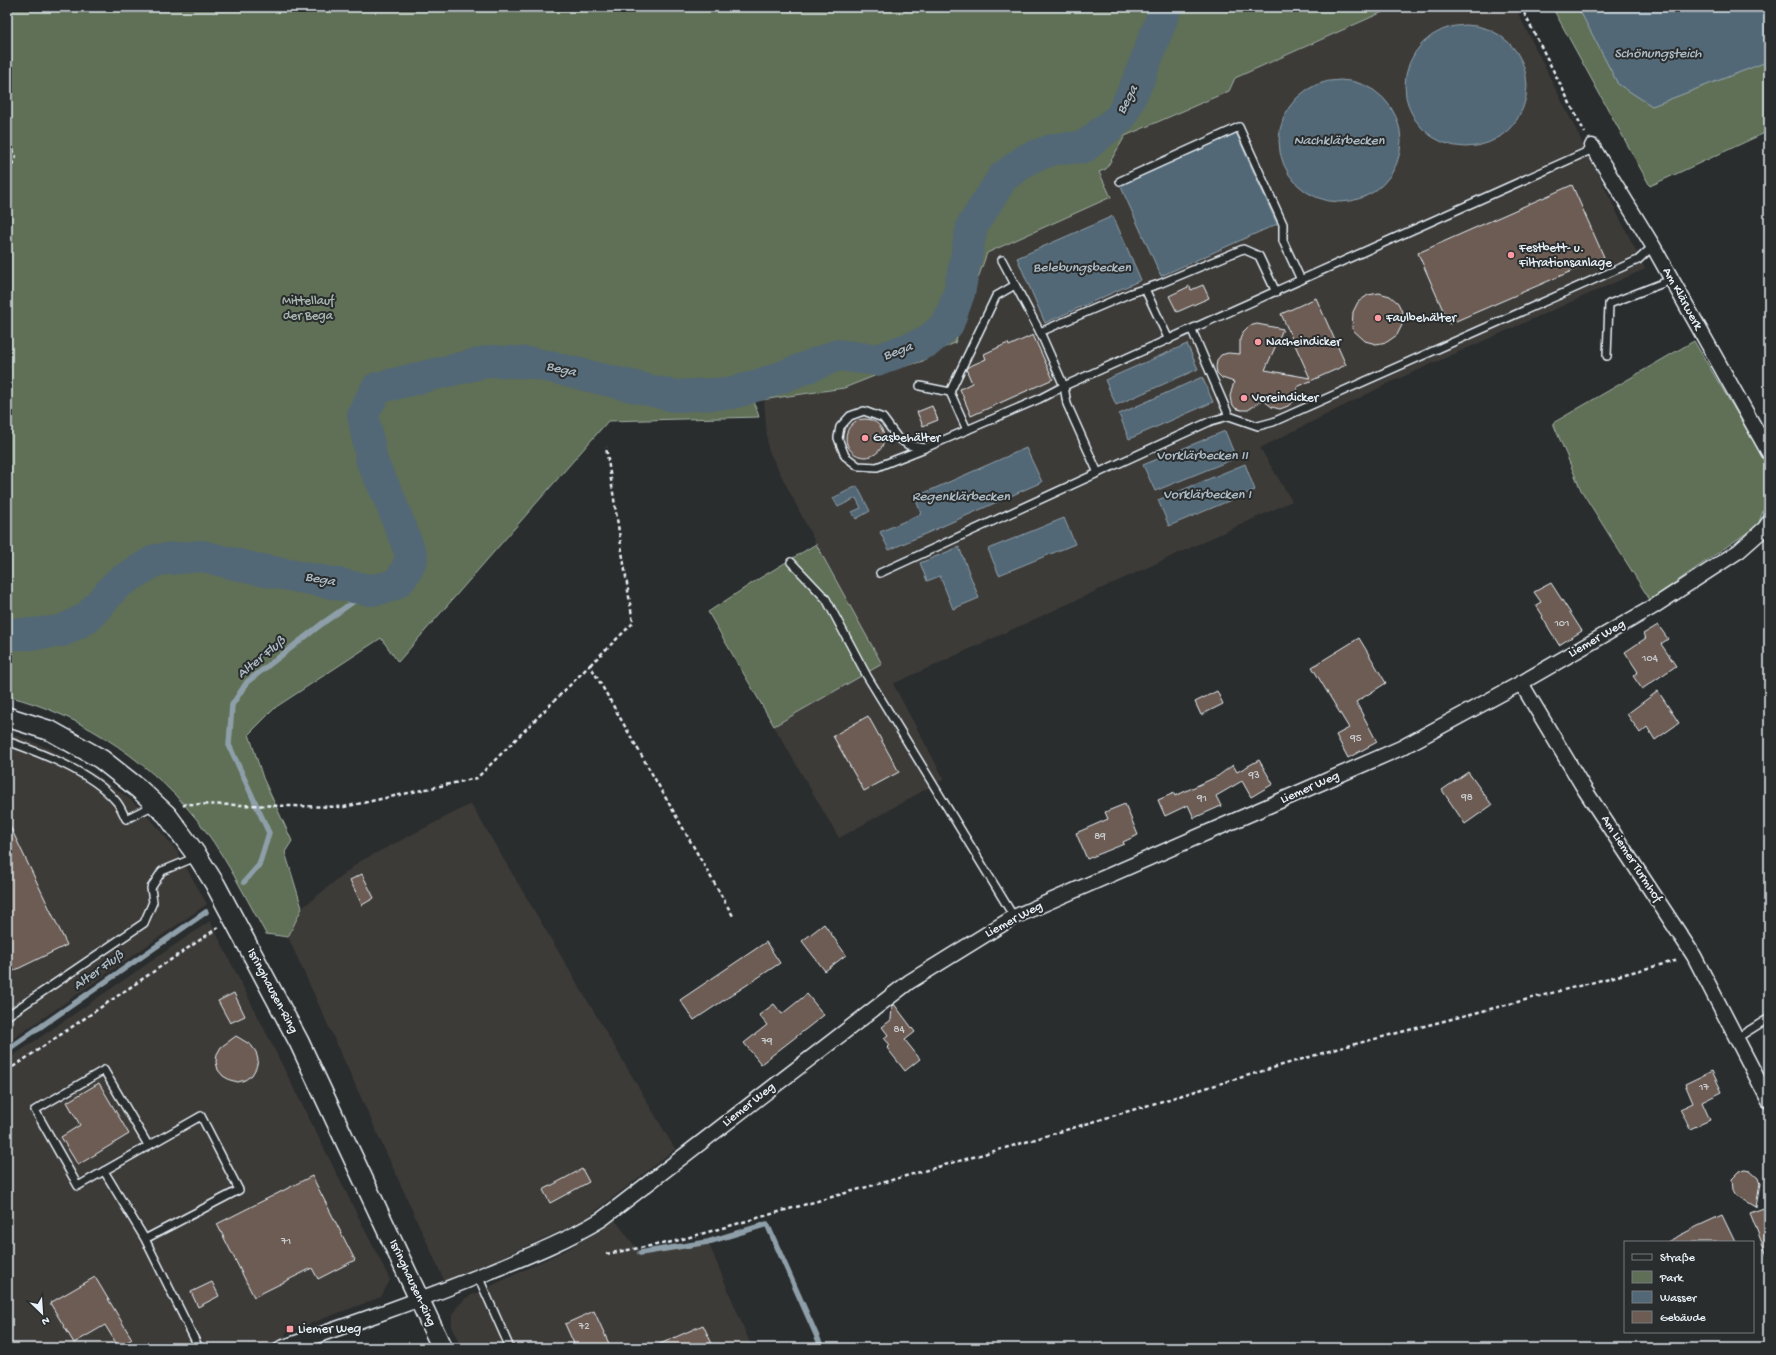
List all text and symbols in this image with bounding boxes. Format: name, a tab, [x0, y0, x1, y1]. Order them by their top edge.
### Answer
water label: Schönungsteich	[1614, 46, 1702, 63]
water label: Bega	[1113, 82, 1143, 117]
water label: Nachklärbecken	[1294, 133, 1385, 150]
place label: Festbett- u. Filtrationsanlage	[1518, 241, 1612, 271]
marker: Festbett- u. Filtrationsanlage	[1506, 250, 1516, 260]
water label: Belebungsbecken	[1033, 260, 1131, 277]
street label: Am Klärwerk	[1659, 265, 1706, 334]
park label: Mittellauf der Bega	[282, 294, 335, 324]
place label: Faulbehälter	[1385, 311, 1457, 326]
marker: Faulbehälter	[1373, 313, 1383, 323]
place label: Nacheindicker	[1266, 335, 1342, 350]
marker: Nacheindicker	[1253, 337, 1263, 347]
water label: Bega	[881, 338, 916, 365]
water label: Bega	[544, 358, 579, 382]
place label: Voreindicker	[1251, 391, 1320, 406]
marker: Voreindicker	[1239, 393, 1249, 403]
place label: Gasbehälter	[873, 431, 942, 446]
marker: Gasbehälter	[860, 433, 870, 443]
water label: Vorklärbecken II	[1156, 448, 1248, 465]
water label: Vorklärbecken I	[1163, 487, 1252, 504]
water label: Regenklärbecken	[912, 489, 1010, 506]
water label: Bega	[304, 569, 338, 591]
street label: Liemer Weg	[1566, 617, 1628, 661]
house number: 101	[1553, 618, 1570, 630]
water label: Alter Fluß	[234, 633, 290, 683]
house number: 104	[1641, 653, 1659, 665]
house number: 95	[1349, 733, 1362, 745]
street label: Liemer Weg	[1278, 768, 1342, 808]
house number: 93	[1247, 770, 1260, 782]
house number: 98	[1460, 792, 1473, 804]
house number: 91	[1196, 793, 1207, 805]
street label: Am Liemer Turmhof	[1597, 813, 1665, 906]
house number: 89	[1094, 831, 1106, 843]
street label: Liemer Weg	[983, 899, 1045, 941]
street label: Isringhausen-Ring	[243, 946, 301, 1036]
water label: Alter Fluß	[70, 947, 128, 995]
house number: 84	[893, 1024, 905, 1036]
house number: 79	[760, 1036, 773, 1048]
street label: Liemer Weg	[720, 1080, 778, 1130]
house number: 17	[1698, 1082, 1709, 1094]
house number: 71	[280, 1236, 291, 1248]
street label: Isringhausen-Ring	[385, 1237, 439, 1329]
legend	[1624, 1241, 1754, 1333]
text: Straße	[1660, 1252, 1696, 1266]
text: Park	[1659, 1272, 1685, 1286]
text: Wasser	[1660, 1292, 1698, 1306]
north arrow	[22, 1293, 62, 1333]
text: Gebäude	[1660, 1312, 1706, 1326]
text: N	[40, 1313, 51, 1327]
house number: 72	[577, 1321, 590, 1333]
place label: Liemer Weg	[298, 1322, 361, 1337]
marker: Liemer Weg	[285, 1324, 295, 1334]

